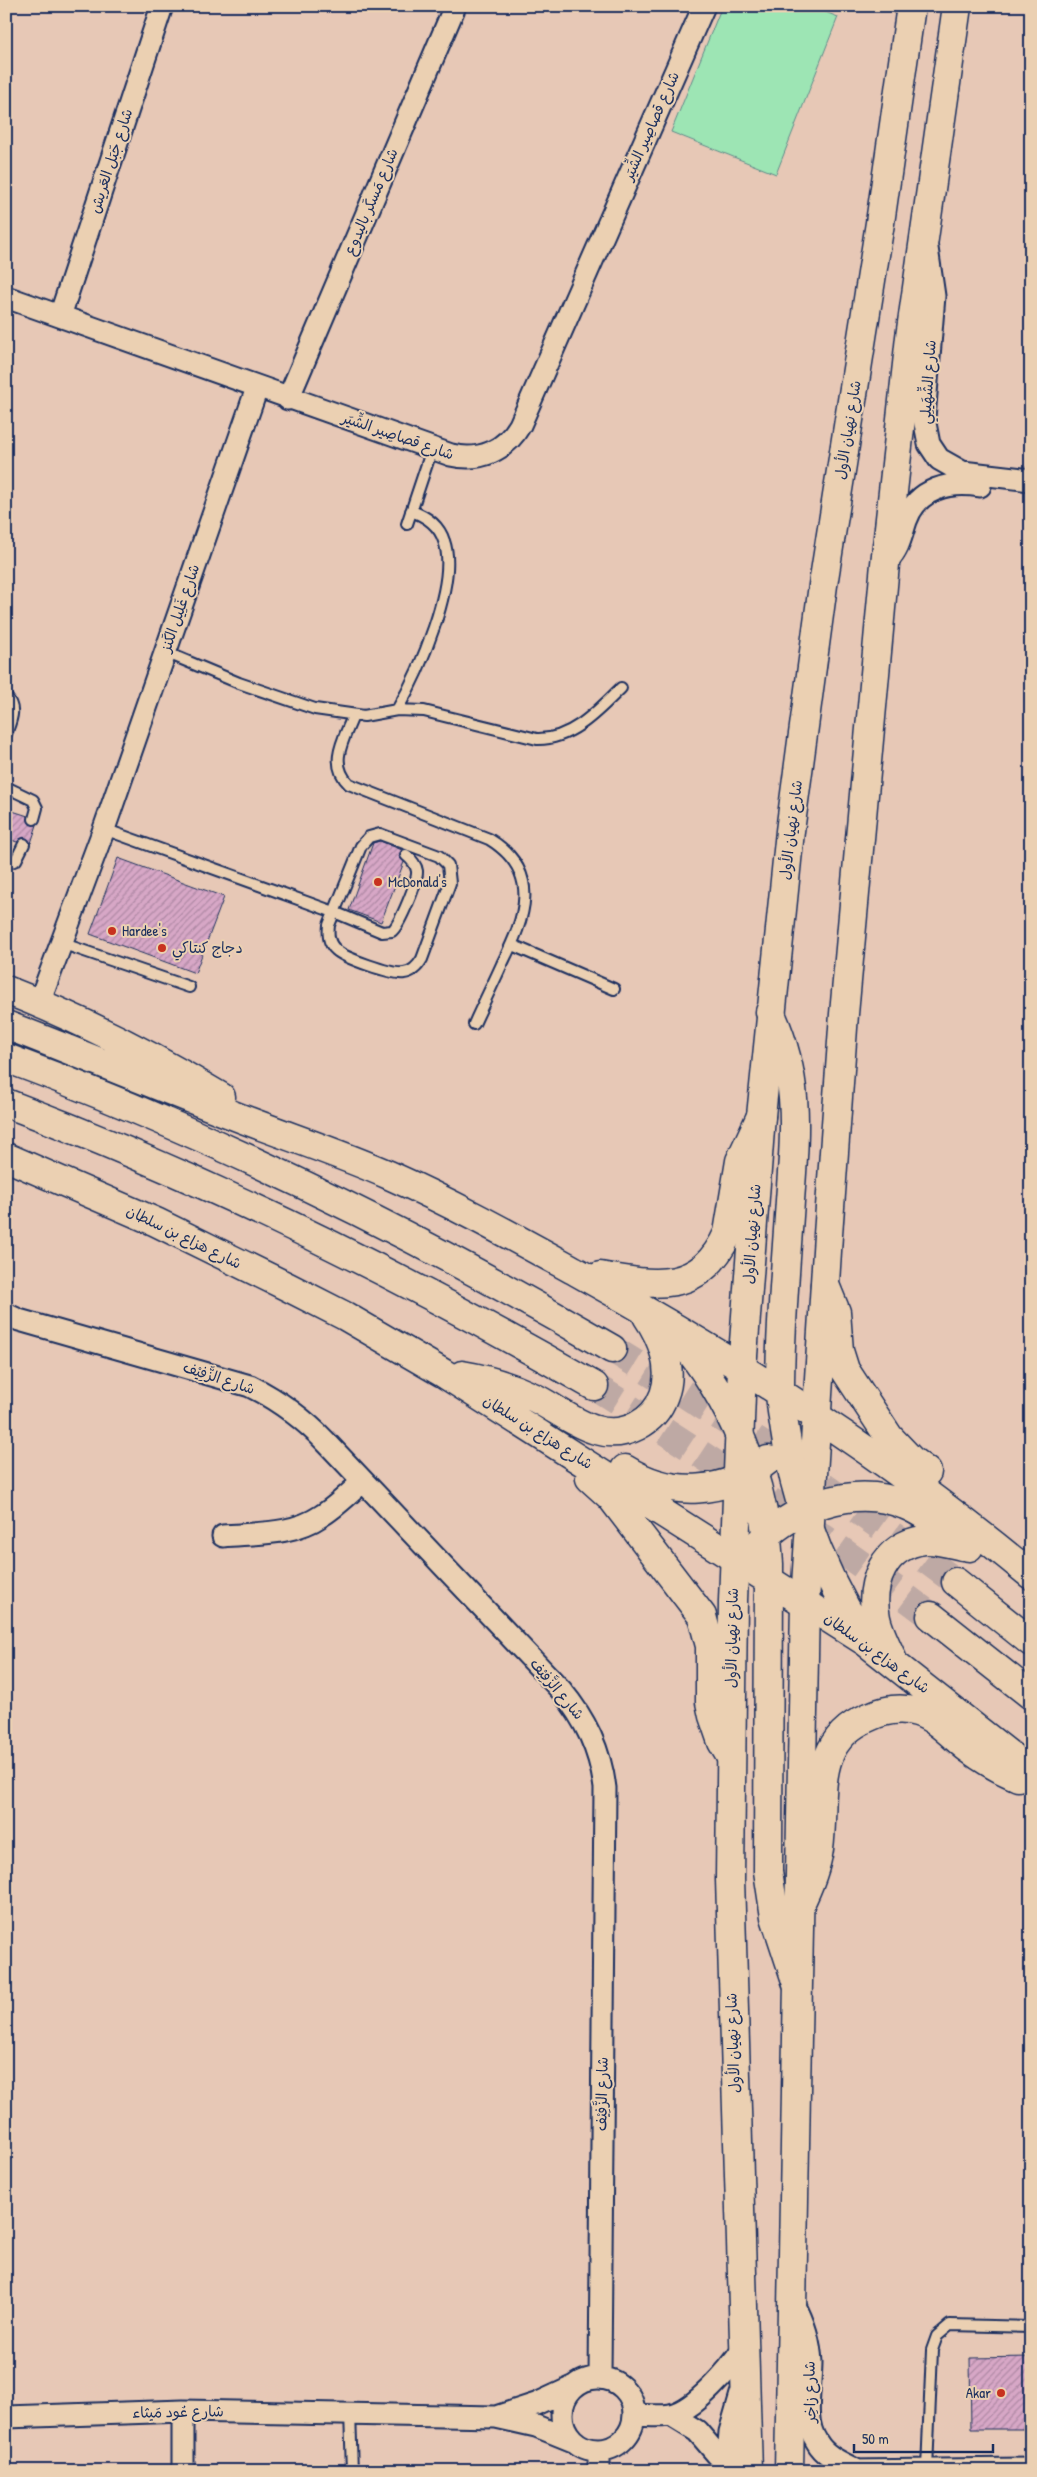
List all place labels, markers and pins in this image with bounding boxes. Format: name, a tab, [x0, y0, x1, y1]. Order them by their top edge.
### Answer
place label: McDonald's	[388, 871, 447, 892]
marker: McDonald's	[372, 876, 384, 888]
place label: Hardee's	[122, 920, 167, 941]
marker: Hardee's	[106, 925, 118, 937]
place label: دجاج كنتاكي	[172, 937, 243, 961]
marker: دجاج كنتاكي	[156, 942, 168, 954]
place label: Akar	[966, 2382, 991, 2403]
marker: Akar	[995, 2387, 1007, 2399]

